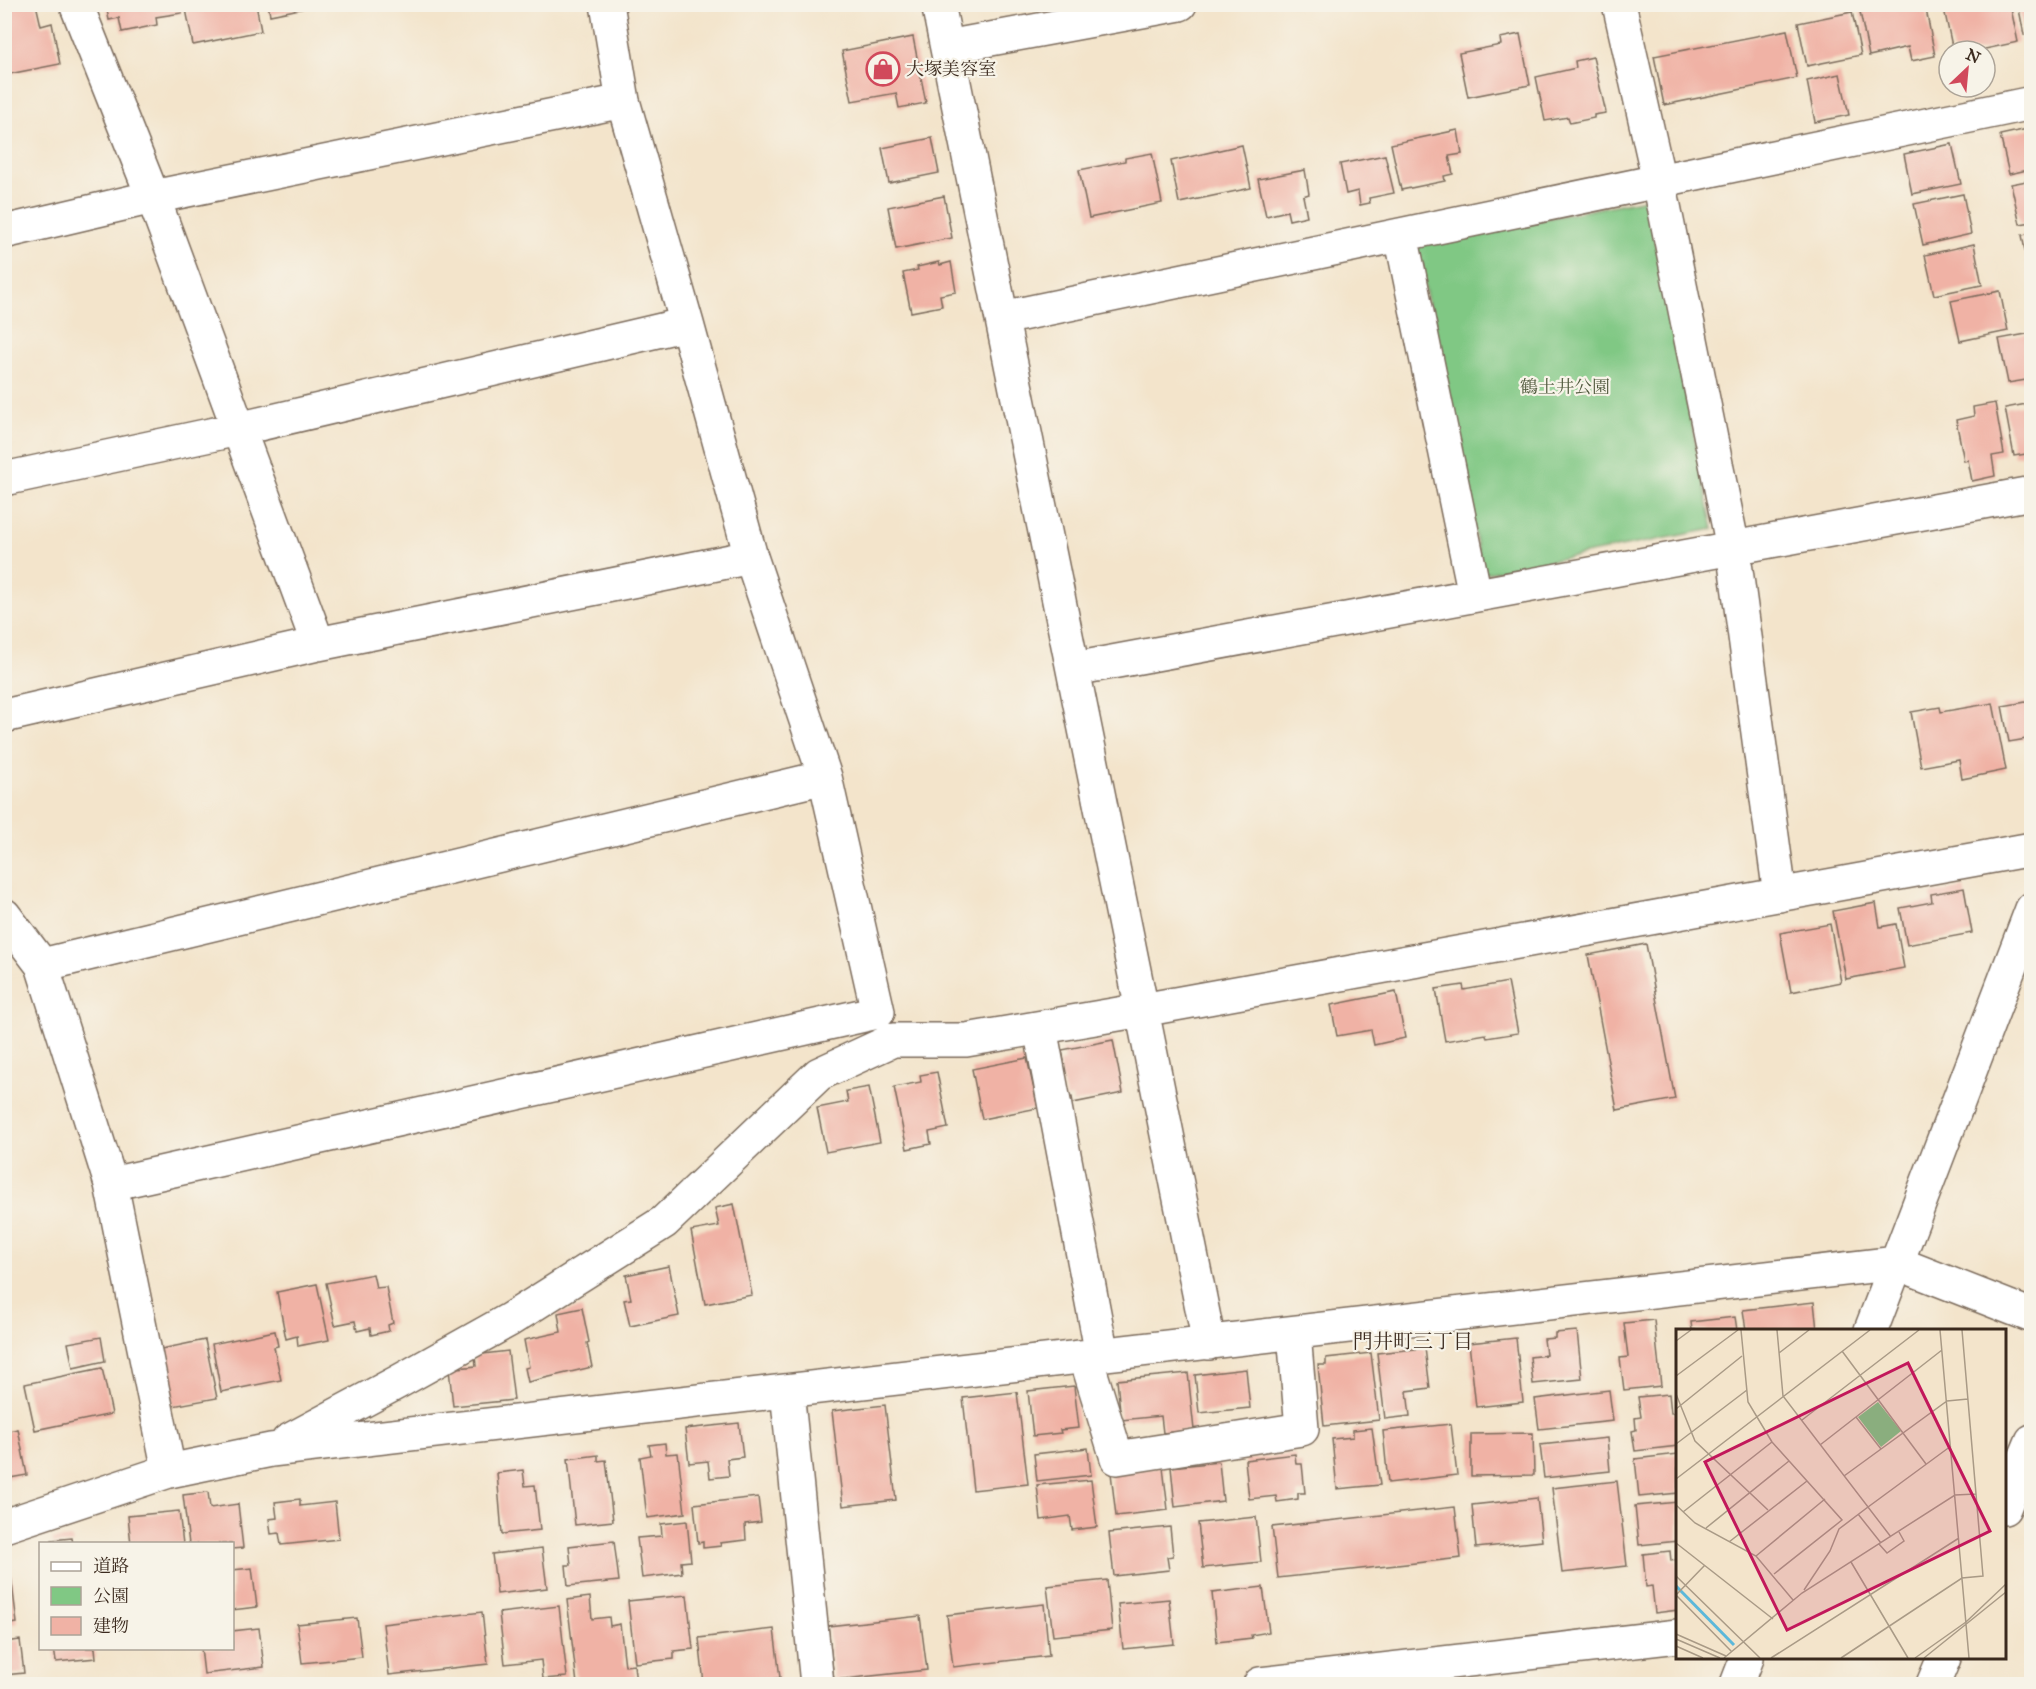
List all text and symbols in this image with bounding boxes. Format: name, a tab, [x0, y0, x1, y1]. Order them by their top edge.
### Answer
north arrow	[1937, 39, 1997, 99]
text: N	[1963, 44, 1984, 68]
shop icon: 大塚美容室	[865, 51, 901, 87]
place label: 大塚美容室	[906, 58, 996, 80]
park label: 鶴土井公園	[1520, 376, 1610, 398]
district label: 門井町三丁目	[1353, 1329, 1473, 1353]
inset map	[1676, 1329, 2006, 1659]
legend	[39, 1542, 234, 1650]
text: 道路	[93, 1555, 129, 1577]
text: 公園	[93, 1585, 129, 1607]
text: 建物	[93, 1615, 129, 1637]

